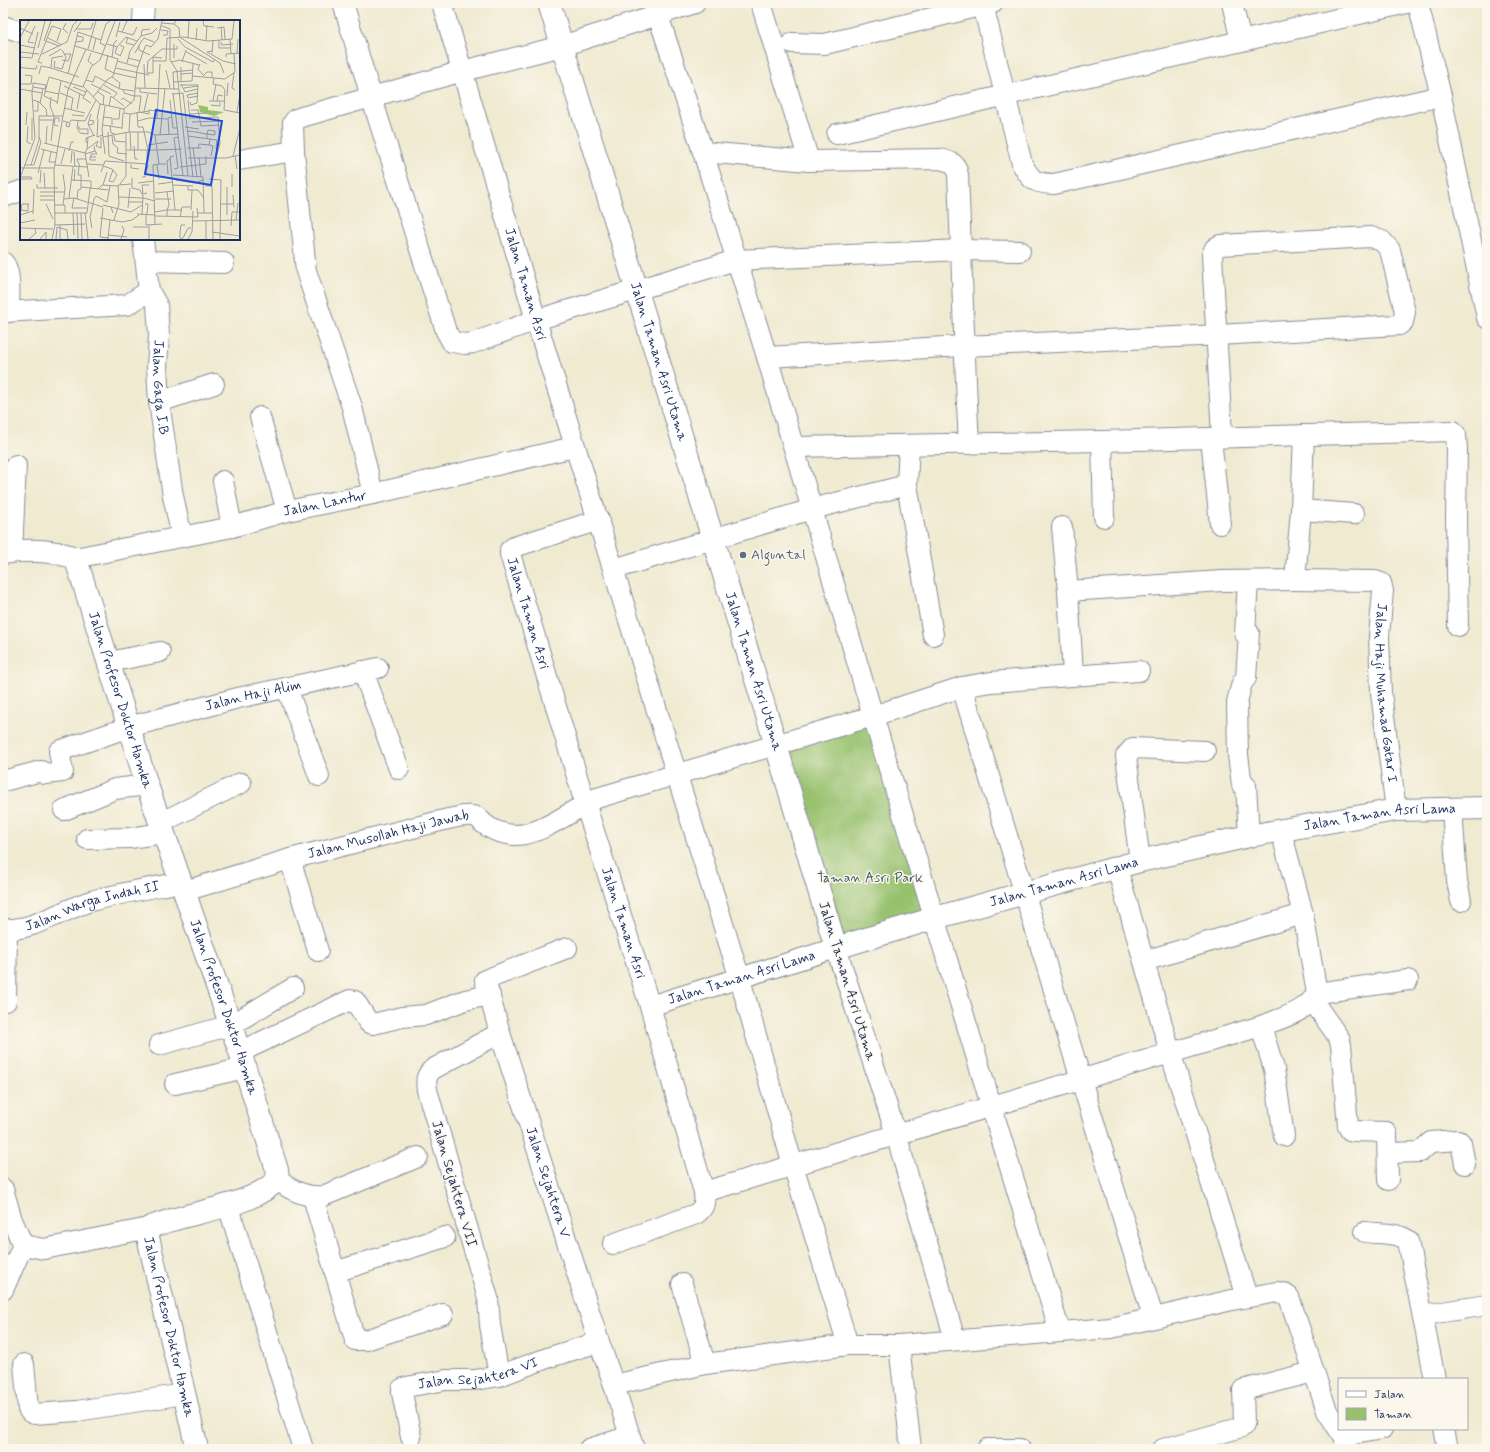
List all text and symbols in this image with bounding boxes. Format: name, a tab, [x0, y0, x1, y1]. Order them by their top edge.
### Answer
inset map	[20, 20, 240, 240]
street label: Jalan Taman Asri	[500, 226, 551, 342]
street label: Jalan Taman Asri Utama	[626, 280, 692, 444]
street label: Jalan Gaga I.B	[148, 339, 173, 436]
street label: Jalan Lantur	[282, 486, 368, 521]
place label: Alguntal	[751, 546, 806, 566]
marker: Alguntal	[738, 550, 748, 560]
street label: Jalan Taman Asri	[502, 555, 553, 671]
street label: Jalan Taman Asri Utama	[721, 590, 786, 754]
street label: Jalan Haji Muhamad Gatar I	[1370, 602, 1401, 784]
street label: Jalan Profesor Doktor Hamka	[84, 609, 157, 791]
street label: Jalan Haji Alim	[203, 676, 303, 715]
street label: Jalan Taman Asri Lama	[1302, 800, 1456, 835]
street label: Jalan Musollah Haji Jawab	[306, 807, 470, 863]
street label: Jalan Taman Asri Lama	[988, 853, 1141, 911]
street label: Jalan Taman Asri	[597, 865, 650, 981]
park label: Taman Asri Park	[817, 869, 923, 887]
street label: Jalan Warga Indah II	[23, 877, 161, 935]
street label: Jalan Taman Asri Utama	[814, 899, 880, 1063]
street label: Jalan Profesor Doktor Hamka	[185, 917, 262, 1098]
street label: Jalan Taman Asri Lama	[666, 946, 818, 1009]
street label: Jalan Sejahtera VII	[427, 1119, 481, 1249]
street label: Jalan Sejahtera V	[522, 1124, 574, 1241]
street label: Jalan Profesor Doktor Hamka	[139, 1235, 198, 1419]
street label: Jalan Sejahtera VI	[416, 1353, 541, 1394]
legend	[1338, 1378, 1468, 1430]
text: Jalan	[1374, 1387, 1406, 1403]
text: Taman	[1374, 1407, 1413, 1423]

